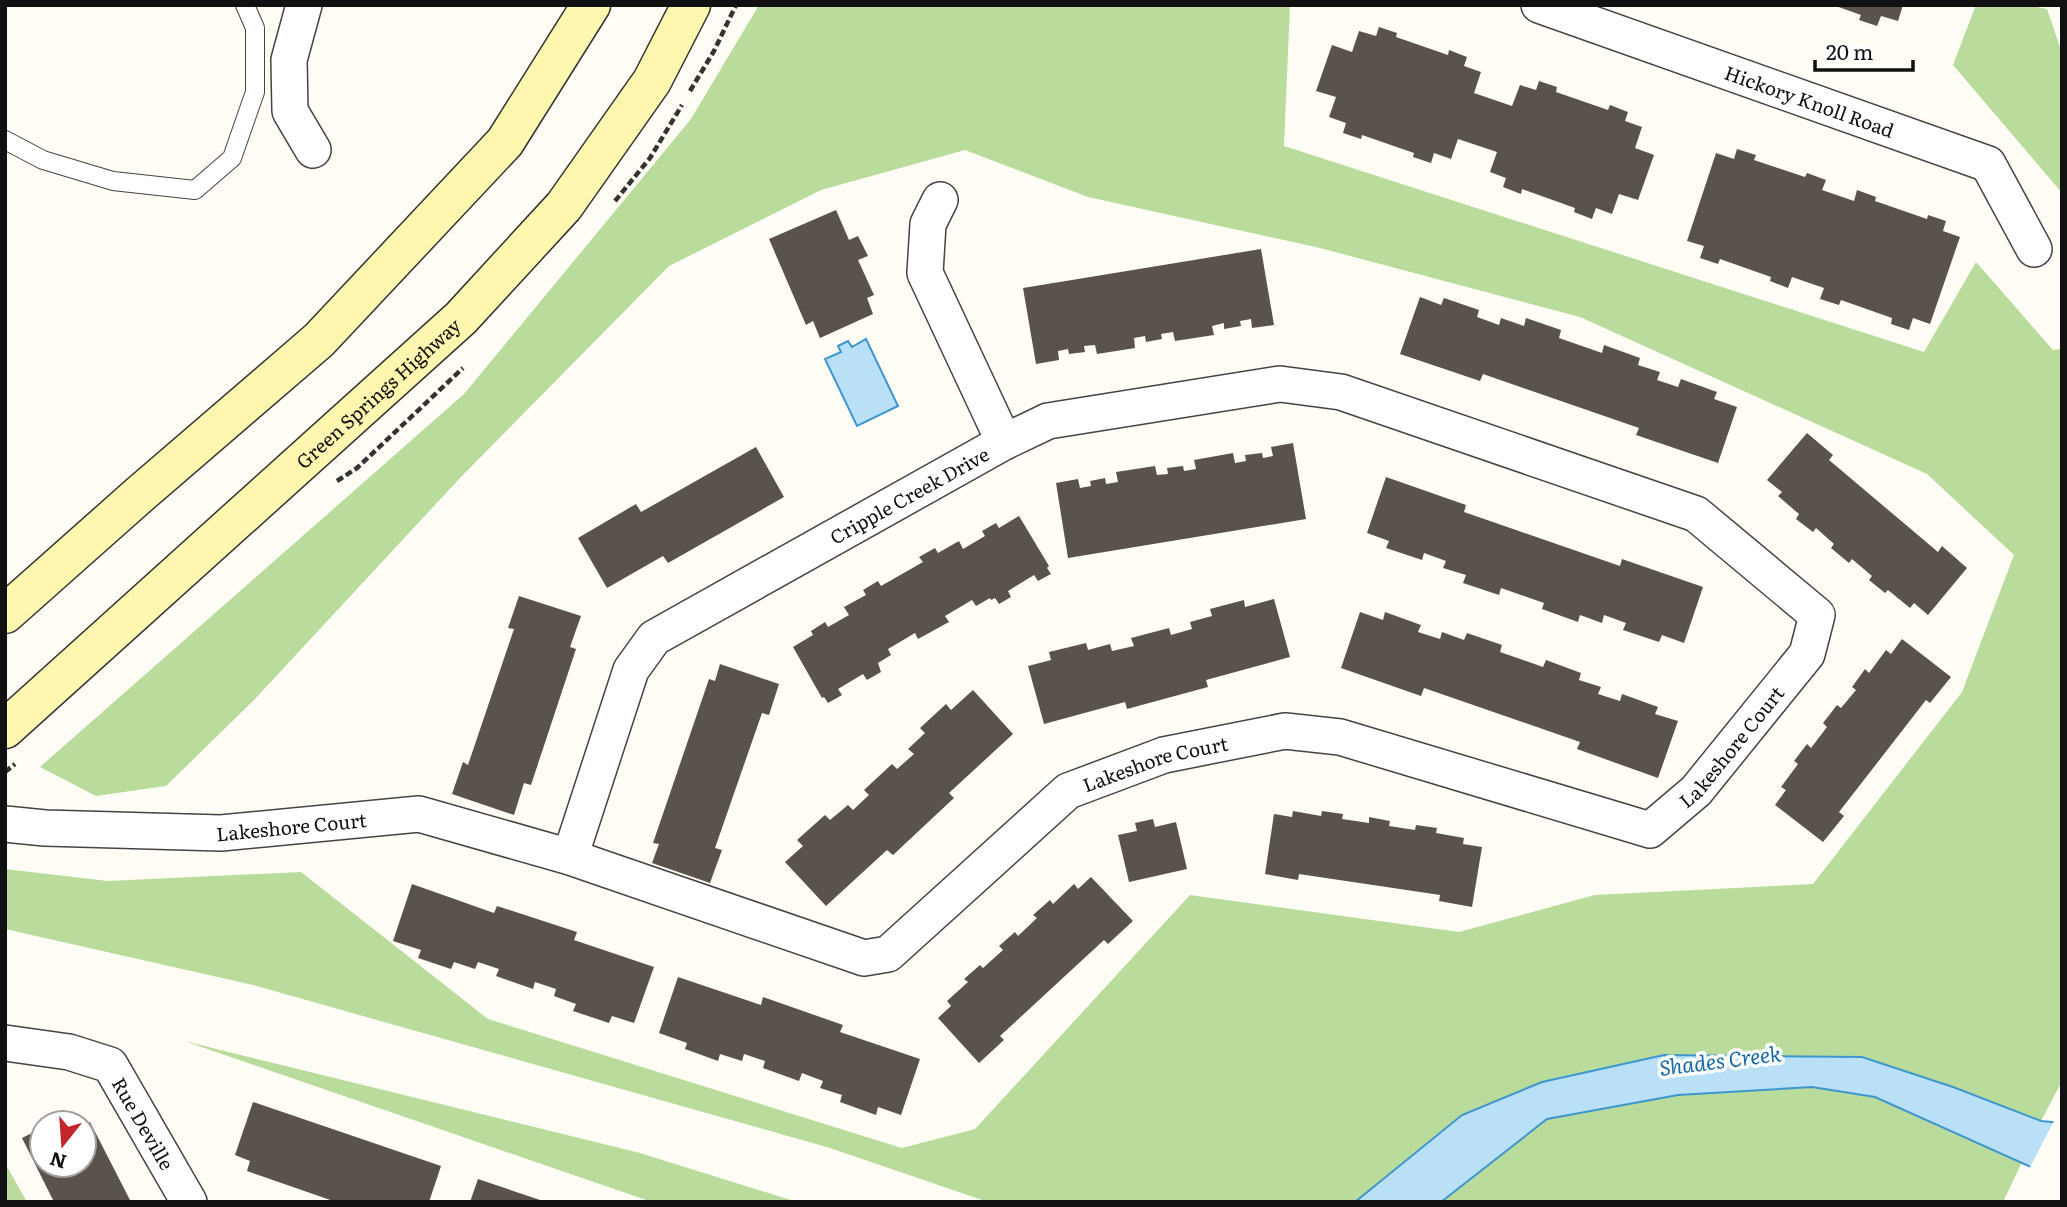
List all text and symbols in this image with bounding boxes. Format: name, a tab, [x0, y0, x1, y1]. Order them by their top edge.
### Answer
scale bar	[1815, 28, 1913, 72]
text: 20 m	[1826, 35, 1873, 66]
street label: Hickory Knoll Road	[1721, 58, 1898, 144]
street label: Green Springs Highway	[289, 311, 467, 475]
street label: Cripple Creek Drive	[824, 439, 994, 550]
street label: Lakeshore Court	[1673, 679, 1790, 814]
street label: Lakeshore Court	[1078, 729, 1231, 798]
street label: Lakeshore Court	[215, 805, 368, 847]
water label: Shades Creek	[1657, 1036, 1783, 1082]
street label: Rue Deville	[106, 1072, 182, 1175]
north arrow	[28, 1109, 98, 1179]
text: N	[46, 1145, 69, 1177]

